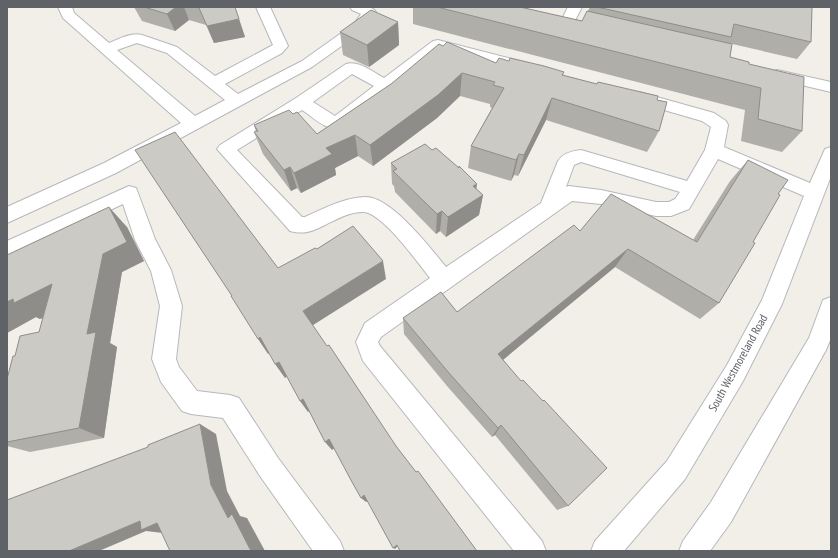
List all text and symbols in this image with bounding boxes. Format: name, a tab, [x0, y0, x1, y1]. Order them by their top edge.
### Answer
street label: South Westmoreland Road	[705, 312, 770, 414]

